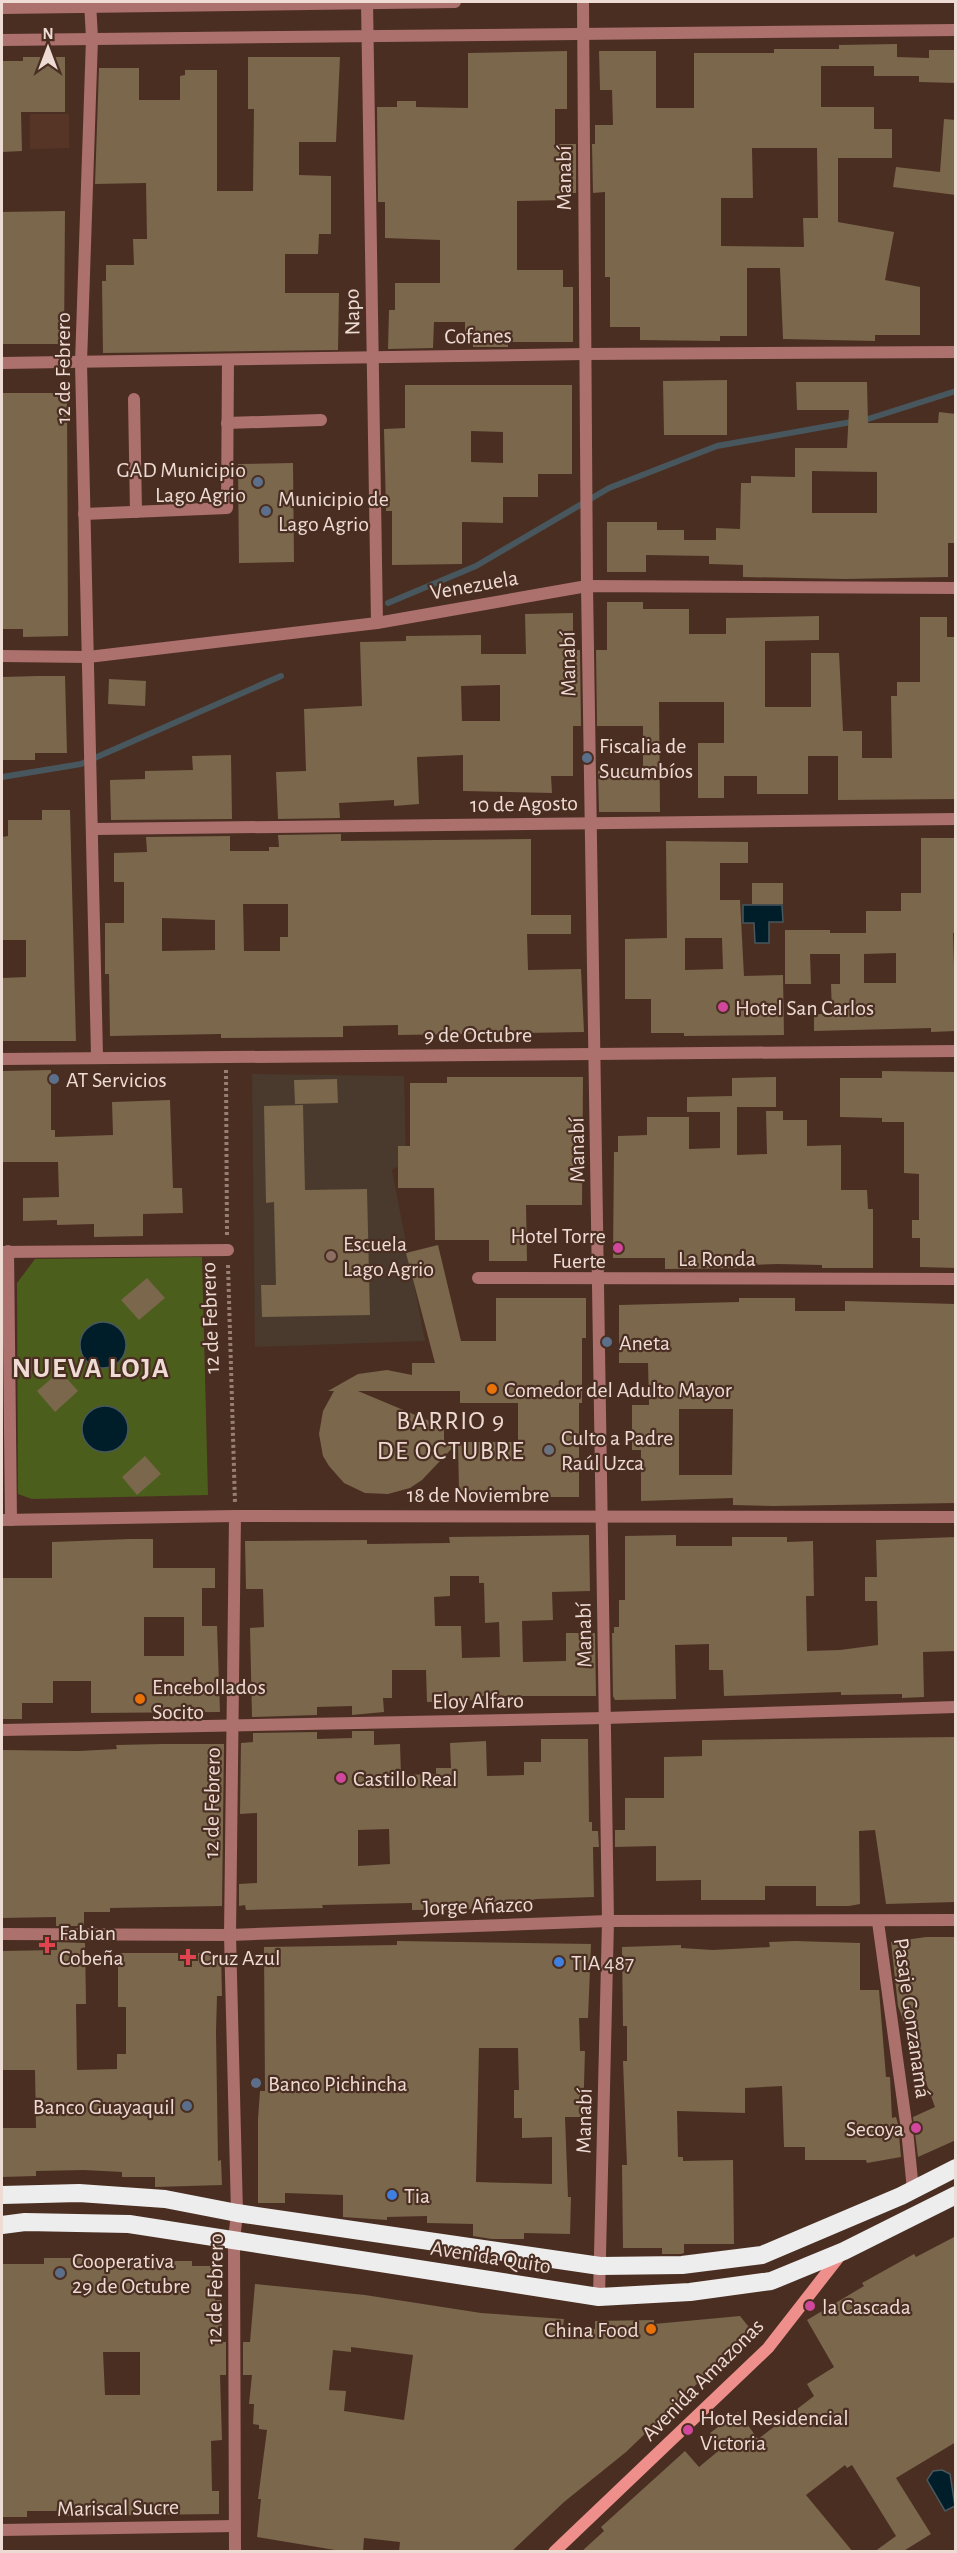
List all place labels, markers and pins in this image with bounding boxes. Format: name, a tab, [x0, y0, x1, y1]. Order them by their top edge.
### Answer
place label: GAD Municipio Lago Agrio	[117, 459, 246, 506]
marker: GAD Municipio Lago Agrio	[251, 475, 265, 489]
place label: Municipio de Lago Agrio	[278, 488, 389, 535]
marker: Municipio de Lago Agrio	[259, 504, 273, 518]
place label: Fiscalia de Sucumbíos	[599, 735, 693, 782]
marker: Fiscalia de Sucumbíos	[580, 751, 594, 765]
place label: Hotel San Carlos	[735, 997, 874, 1019]
marker: Hotel San Carlos	[716, 1000, 730, 1014]
place label: AT Servicios	[66, 1069, 167, 1091]
marker: AT Servicios	[47, 1072, 61, 1086]
place label: Hotel Torre Fuerte	[510, 1225, 606, 1272]
place label: Escuela Lago Agrio	[343, 1233, 434, 1280]
marker: Hotel Torre Fuerte	[611, 1241, 625, 1255]
marker: Escuela Lago Agrio	[324, 1249, 338, 1263]
place label: Aneta	[619, 1332, 670, 1354]
marker: Aneta	[600, 1335, 614, 1349]
place label: Comedor del Adulto Mayor	[504, 1379, 732, 1401]
marker: Comedor del Adulto Mayor	[485, 1382, 499, 1396]
place label: Culto a Padre Raúl Uzca	[561, 1427, 673, 1474]
marker: Culto a Padre Raúl Uzca	[542, 1443, 556, 1457]
place label: Encebollados Socito	[152, 1676, 266, 1723]
marker: Encebollados Socito	[133, 1692, 147, 1706]
place label: Castillo Real	[353, 1768, 458, 1790]
marker: Castillo Real	[334, 1771, 348, 1785]
place label: Fabian Cobeña	[59, 1922, 124, 1969]
marker: Fabian Cobeña	[40, 1938, 54, 1952]
place label: Cruz Azul	[200, 1947, 280, 1969]
marker: Cruz Azul	[181, 1950, 195, 1964]
place label: TIA 487	[571, 1952, 634, 1974]
marker: TIA 487	[552, 1955, 566, 1969]
place label: Banco Pichincha	[268, 2073, 407, 2095]
marker: Banco Pichincha	[249, 2076, 263, 2090]
place label: Banco Guayaquil	[33, 2096, 175, 2118]
marker: Banco Guayaquil	[180, 2099, 194, 2113]
place label: Secoya	[846, 2118, 904, 2140]
marker: Secoya	[909, 2121, 923, 2135]
place label: Tia	[404, 2185, 430, 2207]
marker: Tia	[385, 2188, 399, 2202]
place label: Cooperativa 29 de Octubre	[72, 2250, 190, 2297]
marker: Cooperativa 29 de Octubre	[53, 2266, 67, 2280]
place label: la Cascada	[822, 2296, 911, 2318]
marker: la Cascada	[803, 2299, 817, 2313]
place label: China Food	[544, 2319, 639, 2341]
marker: China Food	[644, 2322, 658, 2336]
place label: Hotel Residencial Victoria	[700, 2407, 849, 2454]
marker: Hotel Residencial Victoria	[681, 2423, 695, 2437]

